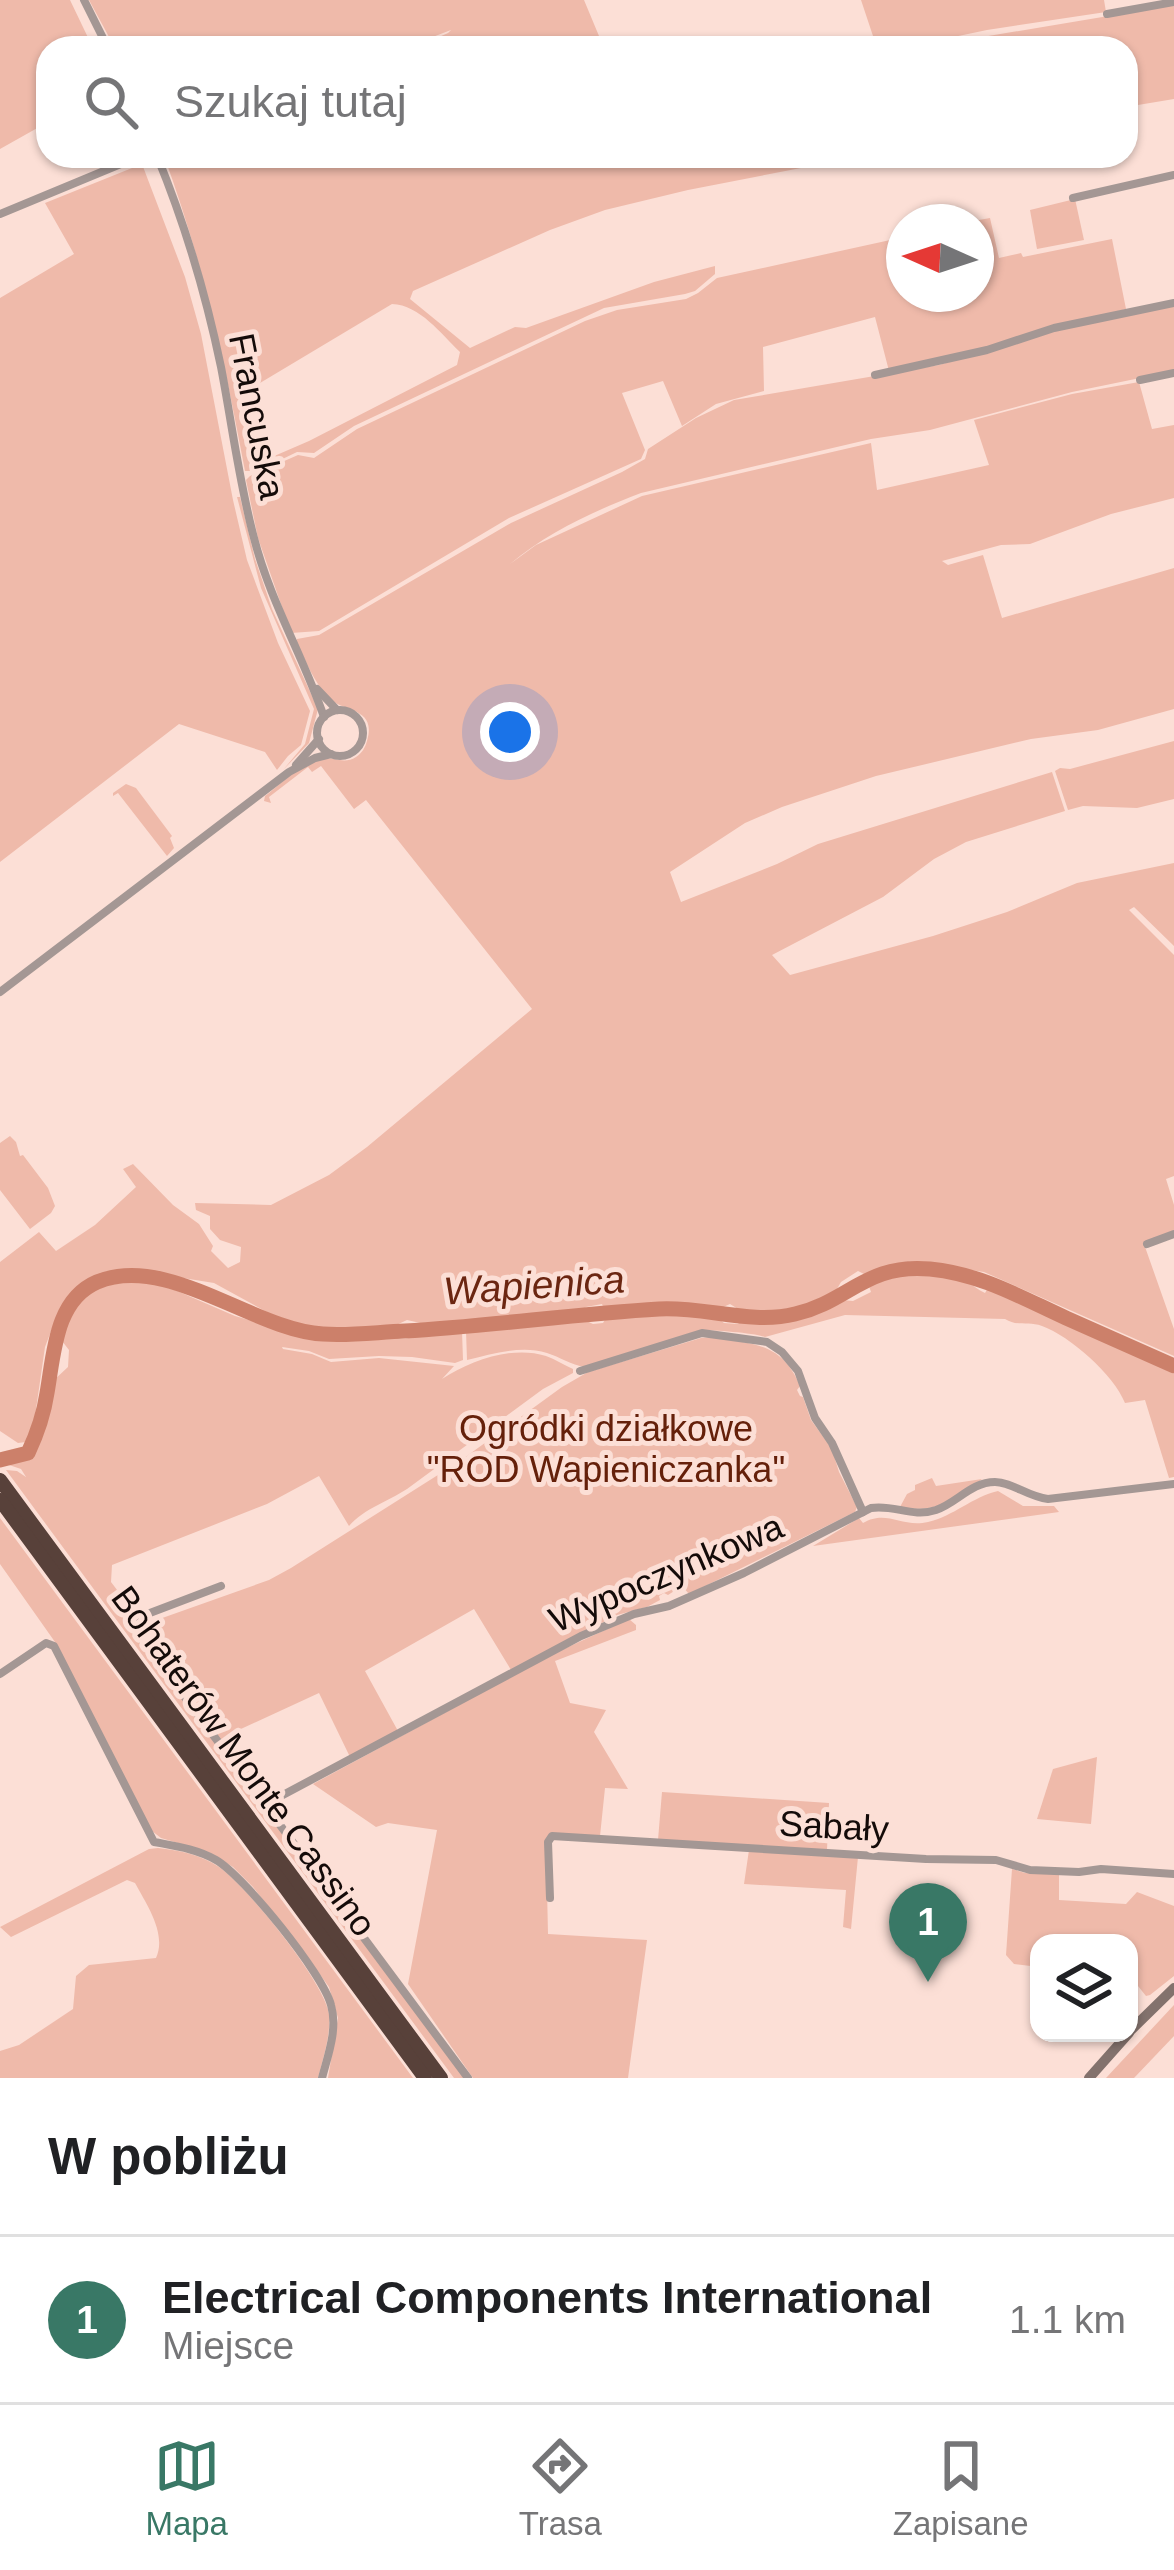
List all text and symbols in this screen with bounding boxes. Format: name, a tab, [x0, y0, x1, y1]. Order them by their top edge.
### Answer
search box	[36, 36, 1138, 168]
icon: search	[78, 69, 144, 135]
text: Szukaj tutaj	[174, 76, 407, 127]
north arrow	[886, 204, 994, 312]
street label: Francuska	[221, 330, 293, 503]
your location	[480, 702, 540, 762]
water label: Wapienica	[442, 1257, 626, 1313]
park label: Ogródki działkowe "ROD Wapieniczanka"	[427, 1408, 785, 1490]
street label: Wypoczynkowa	[543, 1505, 790, 1641]
street label: Bohaterów Monte Cassino	[103, 1578, 385, 1944]
street label: Sabały	[778, 1803, 890, 1849]
pin: 1	[889, 1883, 967, 1982]
map controls	[1030, 1934, 1138, 2042]
button: layers	[1030, 1934, 1138, 2042]
text: W pobliżu	[48, 2128, 289, 2185]
text: Electrical Components International	[162, 2272, 932, 2323]
text: 1	[76, 2298, 98, 2341]
text: 1.1 km	[1009, 2298, 1126, 2341]
text: Miejsce	[162, 2324, 294, 2367]
tab: Mapa	[145, 2433, 228, 2543]
tab: Trasa	[519, 2433, 602, 2543]
tab: Zapisane	[893, 2433, 1029, 2543]

